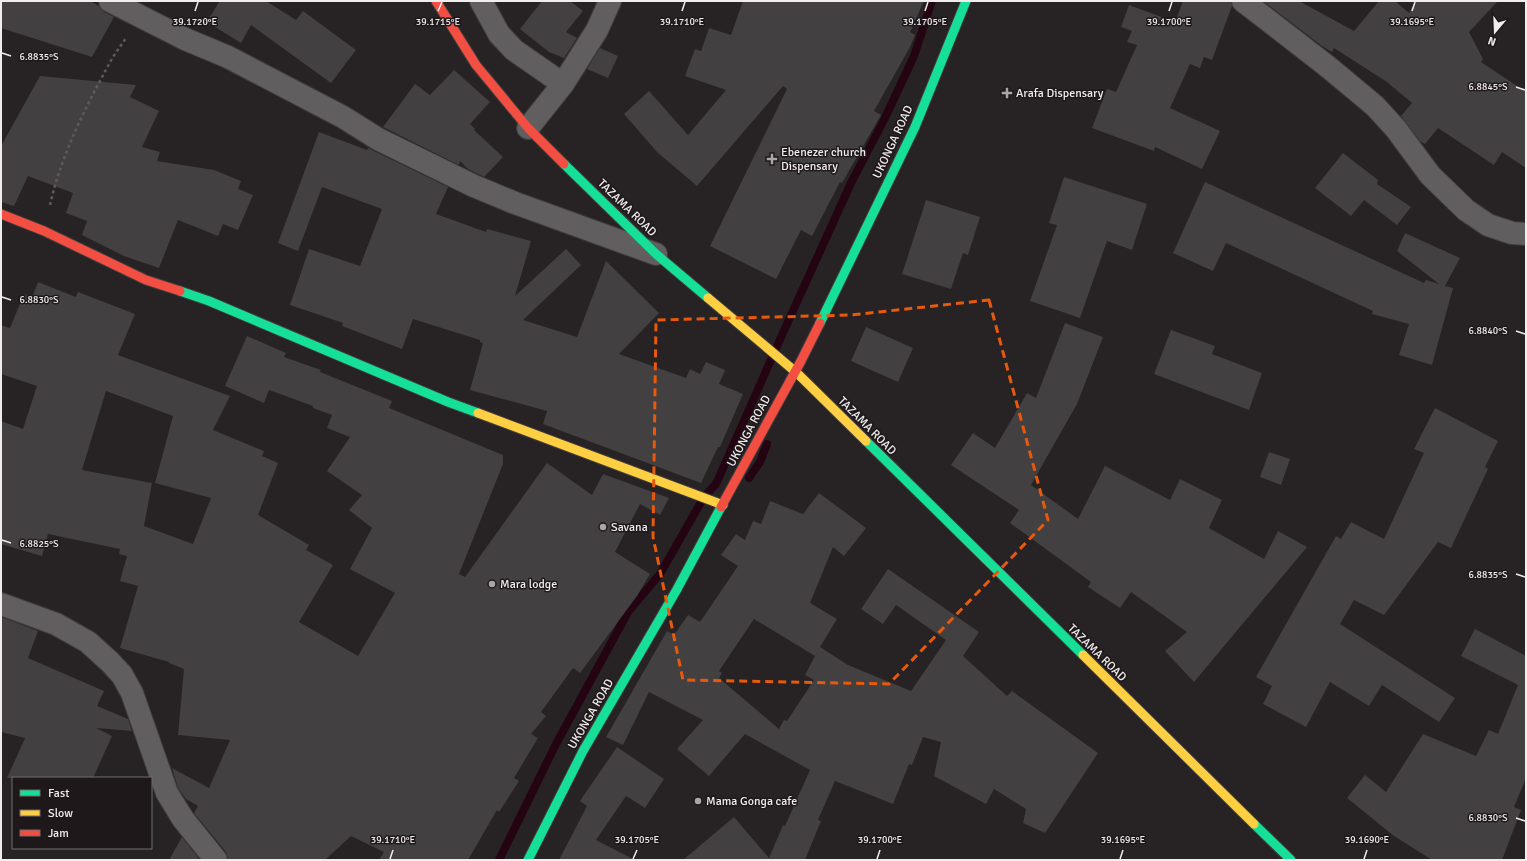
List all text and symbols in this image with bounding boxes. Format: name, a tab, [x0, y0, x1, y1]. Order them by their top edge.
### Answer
north arrow	[1475, 12, 1515, 52]
text: 39.1720°E	[173, 16, 218, 28]
text: 39.1715°E	[416, 16, 461, 28]
text: 39.1710°E	[660, 16, 705, 28]
text: 39.1705°E	[903, 16, 948, 28]
text: 39.1700°E	[1147, 16, 1192, 28]
text: 39.1695°E	[1390, 16, 1435, 28]
text: N	[1486, 34, 1498, 48]
text: 6.8835°S	[20, 51, 59, 63]
text: 6.8845°S	[1469, 81, 1508, 93]
place label: Arafa Dispensary	[1016, 86, 1104, 101]
marker: Arafa Dispensary	[1001, 87, 1013, 99]
street label: UKONGA ROAD	[870, 103, 917, 181]
place label: Ebenezer church Dispensary	[781, 145, 866, 174]
marker: Ebenezer church Dispensary	[766, 153, 778, 165]
street label: TAZAMA ROAD	[594, 176, 660, 240]
text: 6.8830°S	[20, 294, 59, 306]
text: 6.8840°S	[1469, 325, 1508, 337]
street label: UKONGA ROAD	[724, 393, 774, 469]
street label: TAZAMA ROAD	[835, 394, 899, 458]
place label: Savana	[611, 520, 648, 535]
marker: Savana	[598, 522, 608, 532]
text: 6.8825°S	[20, 538, 59, 550]
text: 6.8835°S	[1469, 569, 1508, 581]
place label: Mara lodge	[500, 577, 557, 592]
marker: Mara lodge	[487, 579, 497, 589]
street label: TAZAMA ROAD	[1064, 621, 1130, 685]
street label: UKONGA ROAD	[565, 676, 617, 752]
legend	[12, 777, 152, 849]
text: Fast	[48, 786, 69, 801]
place label: Mama Gonga cafe	[706, 794, 797, 809]
marker: Mama Gonga cafe	[693, 796, 703, 806]
text: Slow	[48, 806, 73, 821]
text: 6.8830°S	[1469, 812, 1508, 824]
text: Jam	[48, 826, 69, 841]
text: 39.1710°E	[371, 834, 416, 846]
text: 39.1705°E	[615, 834, 660, 846]
text: 39.1700°E	[858, 834, 903, 846]
text: 39.1695°E	[1101, 834, 1146, 846]
text: 39.1690°E	[1345, 834, 1390, 846]

